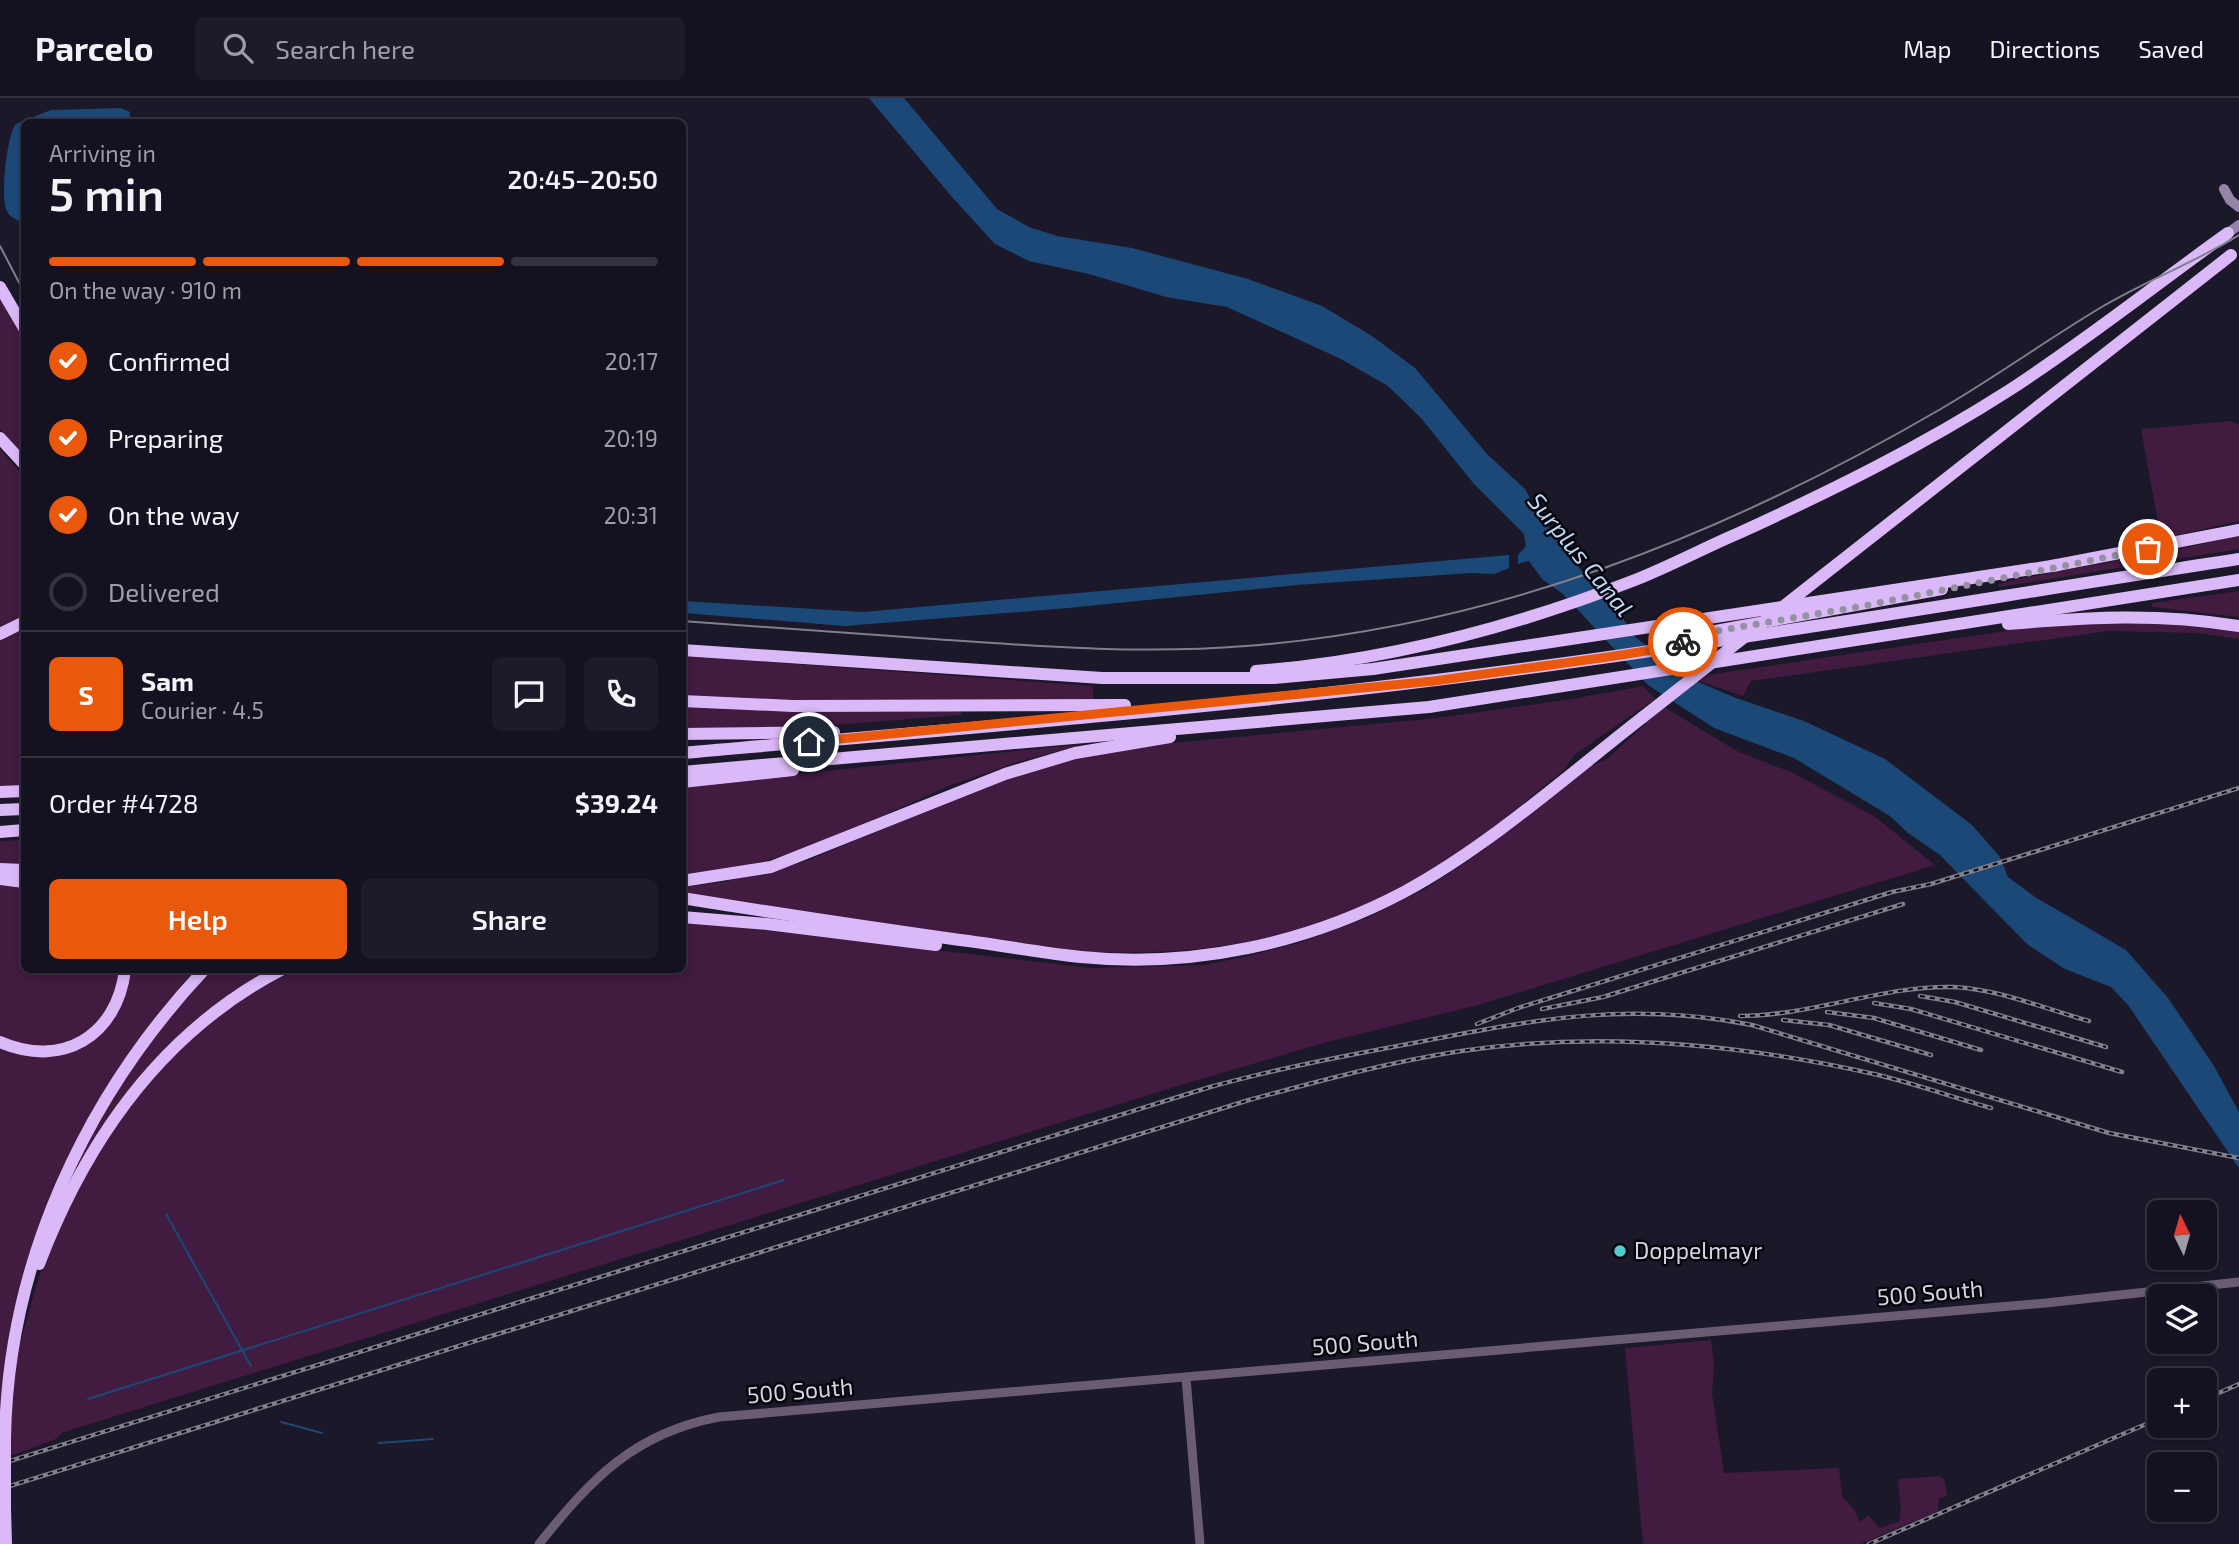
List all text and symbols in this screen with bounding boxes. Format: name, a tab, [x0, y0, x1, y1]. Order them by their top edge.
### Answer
search box	[195, 17, 685, 80]
text: Parcelo	[35, 28, 153, 68]
icon: search	[219, 29, 257, 67]
text: Search here	[275, 33, 415, 64]
text: Map	[1903, 34, 1951, 63]
text: Directions	[1989, 34, 2100, 63]
text: Saved	[2138, 34, 2204, 63]
text: Arriving in	[49, 139, 156, 167]
text: 20:45–20:50	[507, 163, 658, 194]
text: 5 min	[49, 165, 164, 220]
text: On the way · 910 m	[49, 276, 242, 304]
icon: check	[49, 342, 87, 380]
text: Confirmed	[108, 345, 231, 376]
text: 20:17	[605, 347, 658, 375]
icon: check	[49, 419, 87, 457]
text: Preparing	[108, 422, 223, 453]
text: 20:19	[603, 424, 658, 452]
water label: Surplus Canal	[1523, 486, 1640, 622]
icon: check	[49, 496, 87, 534]
text: On the way	[108, 499, 239, 530]
text: 20:31	[604, 501, 658, 529]
pin	[2118, 519, 2178, 579]
icon: bag	[2129, 530, 2167, 568]
text: Delivered	[108, 576, 220, 607]
courier	[1648, 607, 1718, 677]
icon: bike	[1664, 623, 1702, 661]
button: chat	[492, 657, 566, 731]
button: phone	[584, 657, 658, 731]
text: Sam	[141, 665, 194, 696]
text: S	[78, 679, 94, 710]
text: Courier · 4.5	[141, 696, 264, 724]
pin	[779, 712, 839, 772]
icon: home	[790, 723, 828, 761]
text: Order #4728	[49, 787, 199, 818]
text: $39.24	[575, 787, 658, 818]
button: Help	[49, 879, 347, 959]
button: Share	[361, 879, 658, 959]
north arrow	[2147, 1200, 2217, 1270]
map controls	[2147, 1200, 2217, 1522]
place label: Doppelmayr	[1634, 1236, 1762, 1264]
marker: Doppelmayr	[1612, 1243, 1628, 1259]
street label: 500 South	[1876, 1273, 1984, 1311]
button: layers	[2147, 1284, 2217, 1354]
street label: 500 South	[1311, 1323, 1419, 1361]
button: +	[2147, 1368, 2217, 1438]
street label: 500 South	[746, 1371, 854, 1409]
button: −	[2147, 1452, 2217, 1522]

